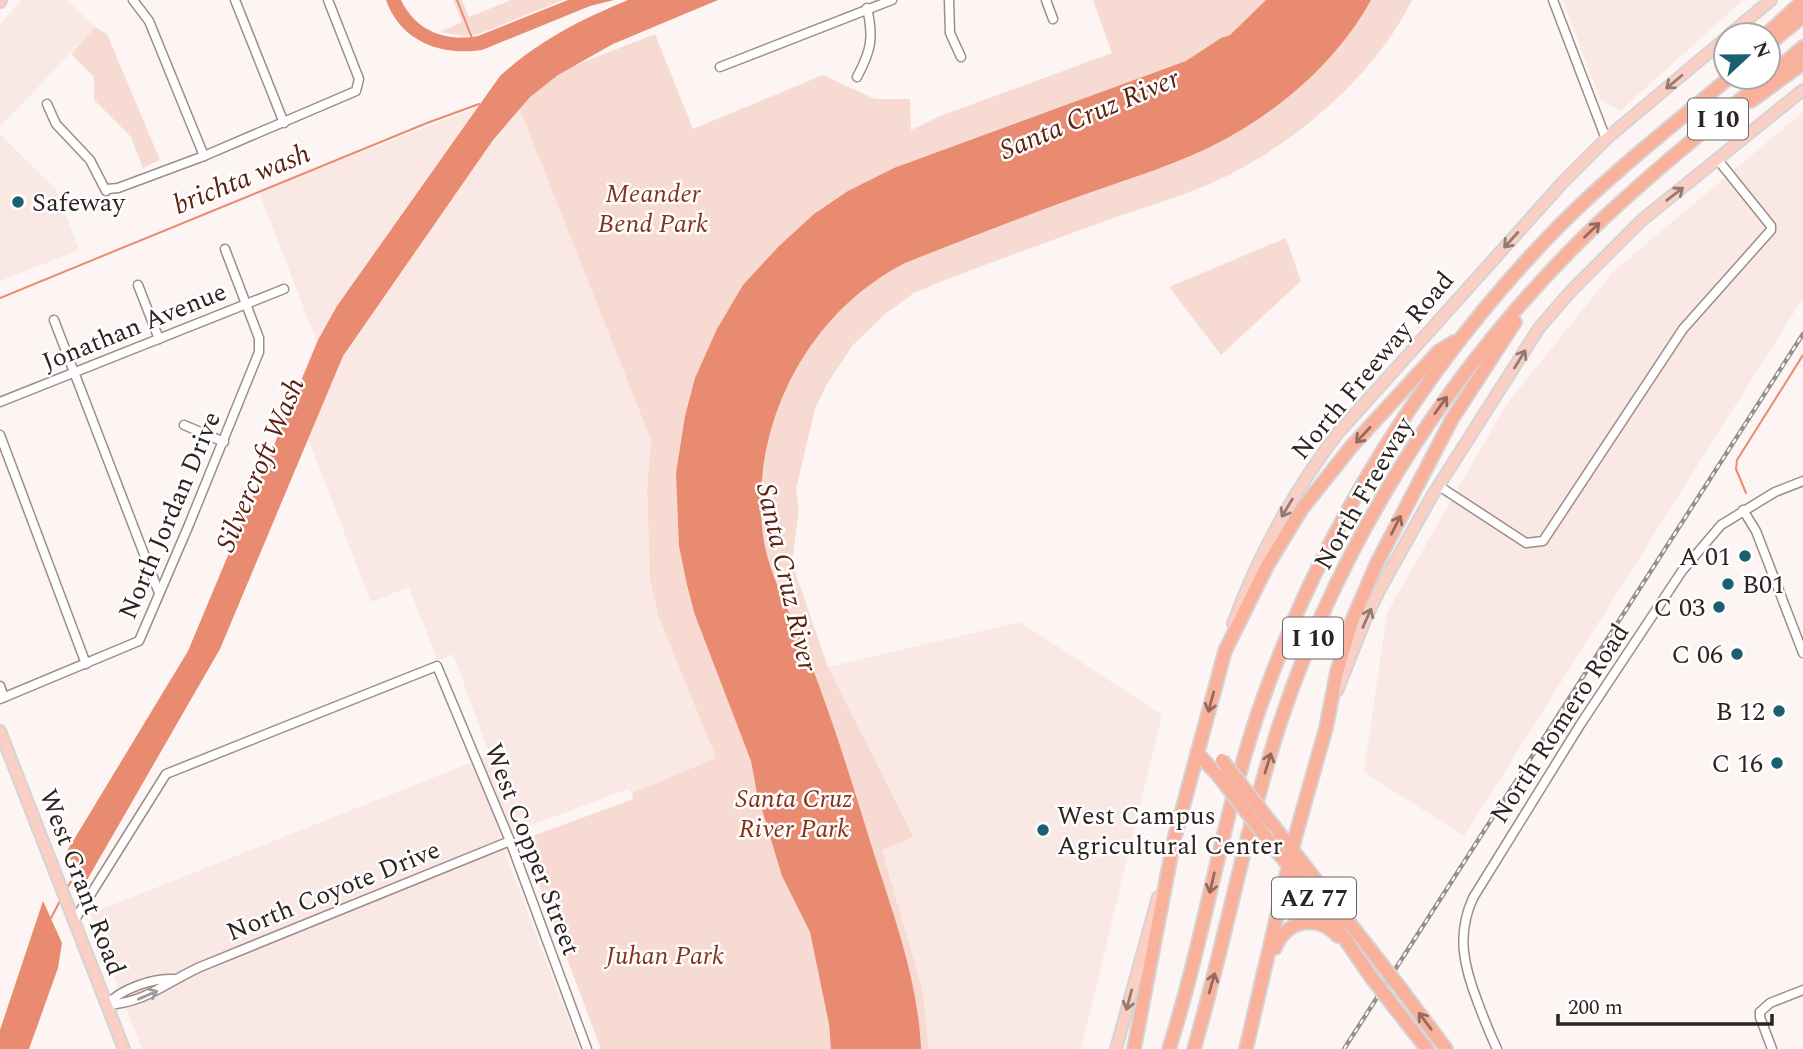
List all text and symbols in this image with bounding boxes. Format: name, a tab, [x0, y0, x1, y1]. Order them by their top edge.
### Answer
north arrow	[1712, 21, 1782, 91]
text: N	[1745, 38, 1778, 63]
water label: Santa Cruz River	[993, 57, 1187, 172]
one-way arrow	[1665, 74, 1683, 90]
road number: I 10	[1688, 98, 1748, 140]
water label: brichta wash	[166, 132, 317, 226]
park label: Meander Bend Park	[598, 174, 708, 244]
place label: Safeway	[32, 183, 126, 223]
one-way arrow	[1665, 187, 1684, 202]
marker: Safeway	[10, 194, 26, 210]
one-way arrow	[1583, 221, 1600, 238]
one-way arrow	[1502, 231, 1519, 248]
street label: North Freeway Road	[1281, 262, 1464, 469]
street label: Jonathan Avenue	[36, 272, 233, 382]
one-way arrow	[1513, 349, 1527, 369]
water label: Silvercroft Wash	[204, 371, 316, 559]
one-way arrow	[1434, 396, 1448, 415]
street label: North Jordan Drive	[108, 405, 232, 626]
street label: North Freeway	[1304, 408, 1425, 578]
one-way arrow	[1354, 426, 1371, 443]
water label: Santa Cruz River	[744, 479, 829, 676]
one-way arrow	[1279, 497, 1293, 517]
one-way arrow	[1390, 515, 1404, 536]
place label: A 01	[1679, 537, 1731, 577]
marker: A 01	[1737, 548, 1753, 564]
place label: B01	[1742, 565, 1785, 605]
marker: B01	[1720, 576, 1736, 592]
place label: C 03	[1654, 588, 1705, 628]
marker: C 03	[1711, 599, 1727, 615]
one-way arrow	[1361, 608, 1374, 629]
street label: North Romero Road	[1480, 616, 1640, 832]
road number: I 10	[1283, 618, 1343, 658]
place label: C 06	[1672, 635, 1723, 675]
marker: C 06	[1729, 646, 1745, 662]
one-way arrow	[1204, 690, 1217, 713]
place label: B 12	[1715, 692, 1765, 732]
marker: B 12	[1771, 703, 1787, 719]
street label: West Copper Street	[473, 737, 591, 961]
place label: C 16	[1712, 744, 1763, 784]
one-way arrow	[1262, 752, 1275, 774]
marker: C 16	[1769, 755, 1785, 771]
park label: Santa Cruz River Park	[735, 779, 853, 849]
street label: West Grant Road	[28, 783, 136, 981]
place label: West Campus Agricultural Center	[1057, 796, 1283, 866]
marker: West Campus Agricultural Center	[1035, 822, 1051, 838]
street label: North Coyote Drive	[220, 830, 446, 952]
one-way arrow	[1205, 871, 1218, 894]
road number: AZ 77	[1272, 877, 1356, 918]
park label: Juhan Park	[604, 936, 724, 976]
one-way arrow	[1207, 973, 1220, 995]
scale bar	[1558, 982, 1772, 1026]
one-way arrow	[137, 987, 158, 1000]
one-way arrow	[1122, 989, 1135, 1011]
text: 200 m	[1568, 992, 1623, 1024]
one-way arrow	[1418, 1012, 1433, 1031]

